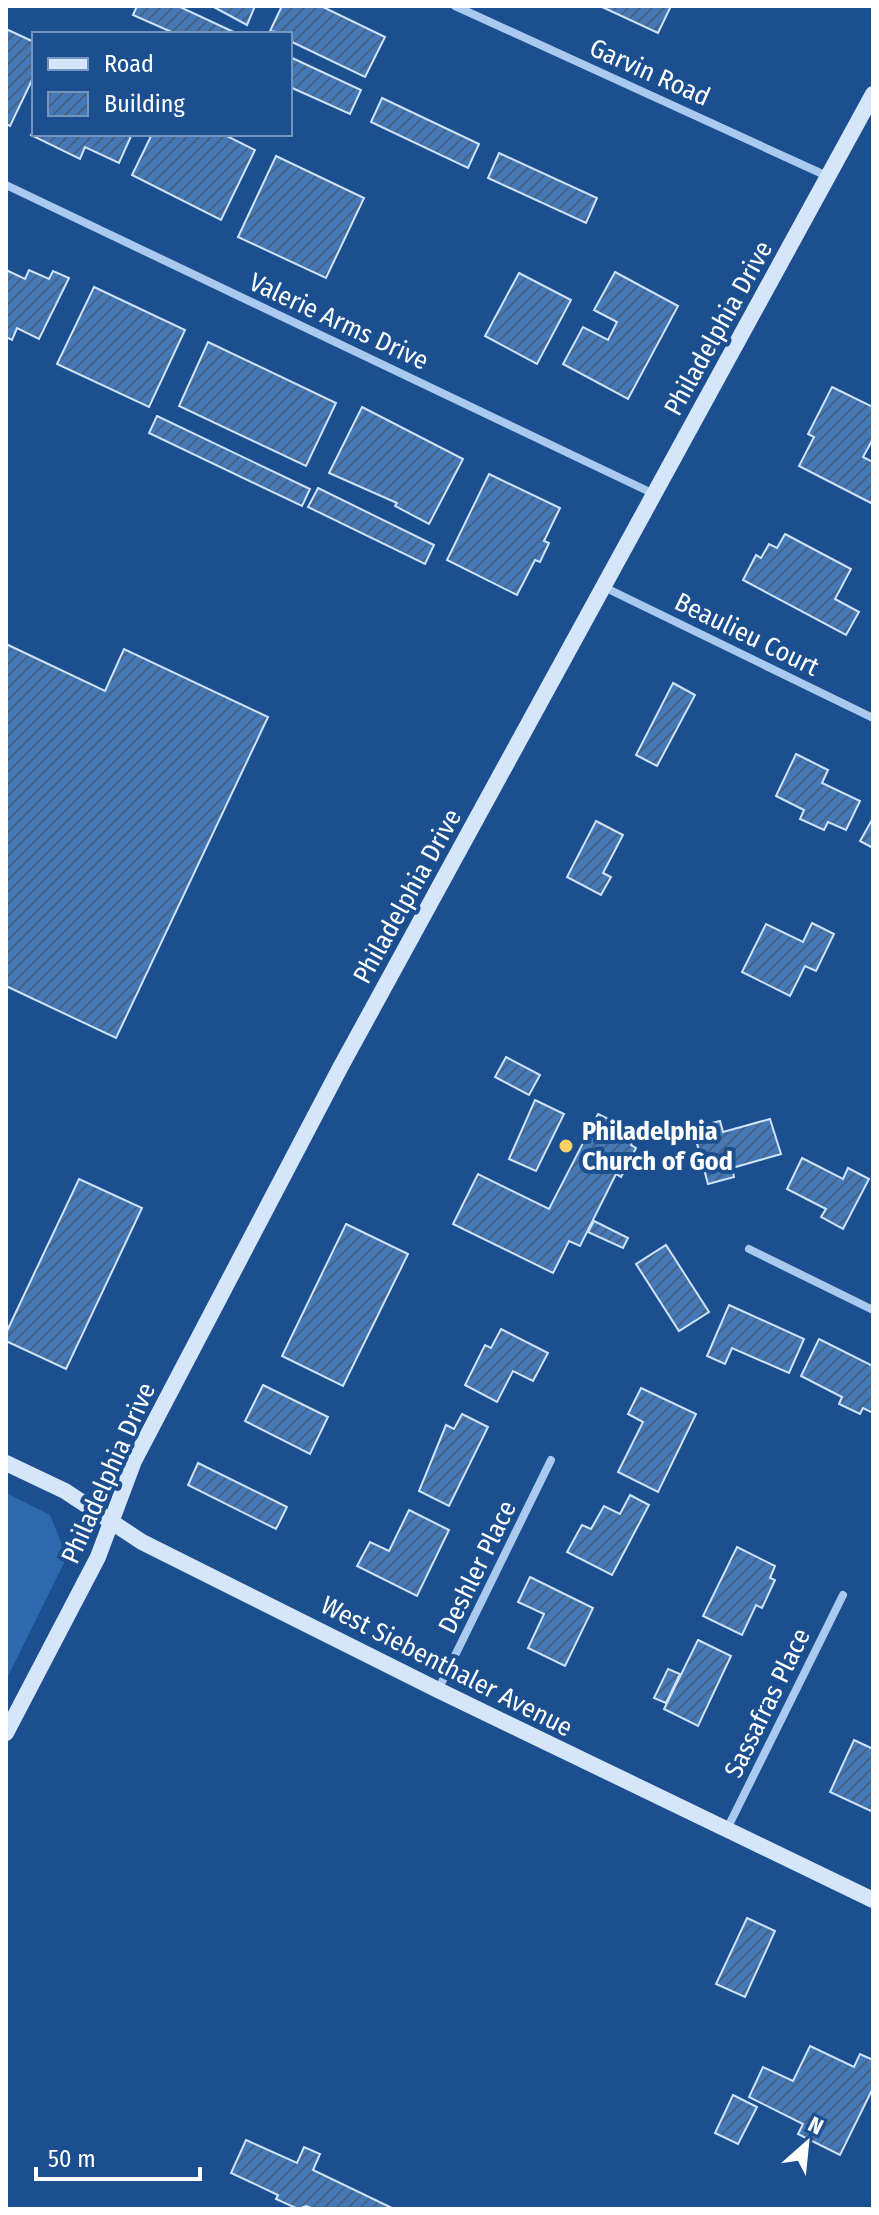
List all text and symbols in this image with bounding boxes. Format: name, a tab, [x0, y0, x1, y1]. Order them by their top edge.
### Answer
legend	[32, 32, 292, 136]
street label: Garvin Road	[585, 32, 715, 113]
text: Road	[104, 50, 154, 78]
text: Building	[104, 90, 186, 118]
street label: Philadelphia Drive	[658, 236, 779, 421]
street label: Valerie Arms Drive	[244, 266, 433, 376]
street label: Beaulieu Court	[670, 586, 824, 683]
street label: Philadelphia Drive	[347, 804, 468, 989]
place label: Philadelphia Church of God	[582, 1116, 733, 1177]
marker: Philadelphia Church of God	[557, 1137, 575, 1155]
street label: Philadelphia Drive	[55, 1378, 162, 1568]
street label: Deshler Place	[432, 1496, 523, 1639]
street label: West Siebenthaler Avenue	[316, 1590, 578, 1743]
street label: Sassafras Place	[718, 1624, 817, 1783]
north arrow	[767, 2103, 847, 2183]
text: N	[804, 2111, 828, 2141]
scale bar	[36, 2131, 200, 2181]
text: 50 m	[48, 2145, 96, 2173]

